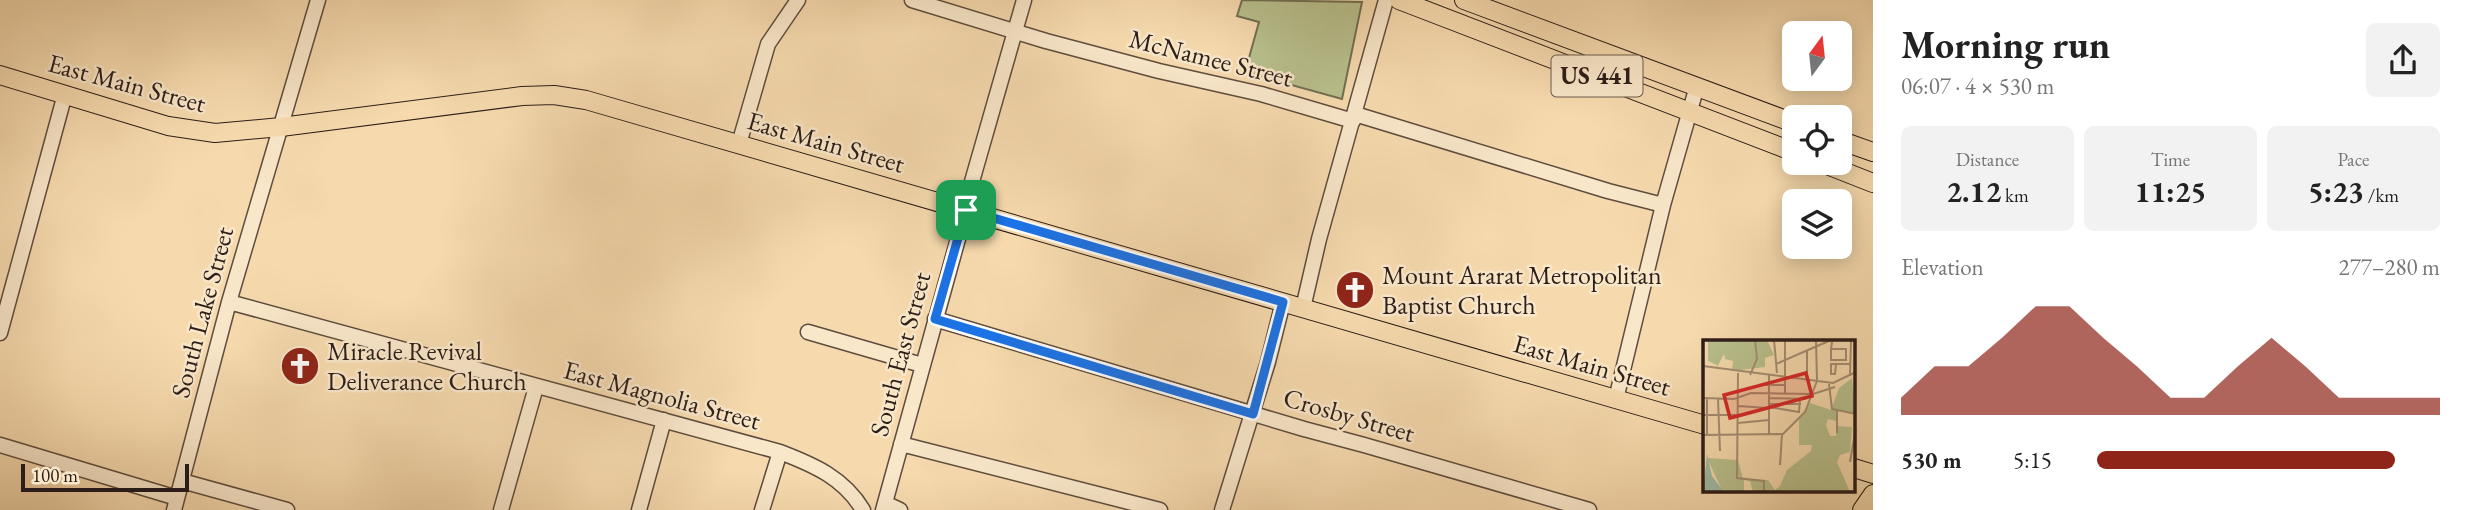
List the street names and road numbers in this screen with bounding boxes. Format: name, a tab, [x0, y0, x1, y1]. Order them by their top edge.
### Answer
street label: McNamee Street	[1126, 21, 1296, 95]
street label: East Main Street	[44, 46, 210, 120]
road number: US 441	[1552, 56, 1642, 96]
street label: East Main Street	[744, 103, 908, 181]
street label: South Lake Street	[163, 223, 241, 401]
street label: South East Street	[862, 268, 938, 440]
street label: East Main Street	[1510, 326, 1674, 404]
street label: East Magnolia Street	[560, 352, 764, 438]
street label: Crosby Street	[1279, 380, 1419, 450]

